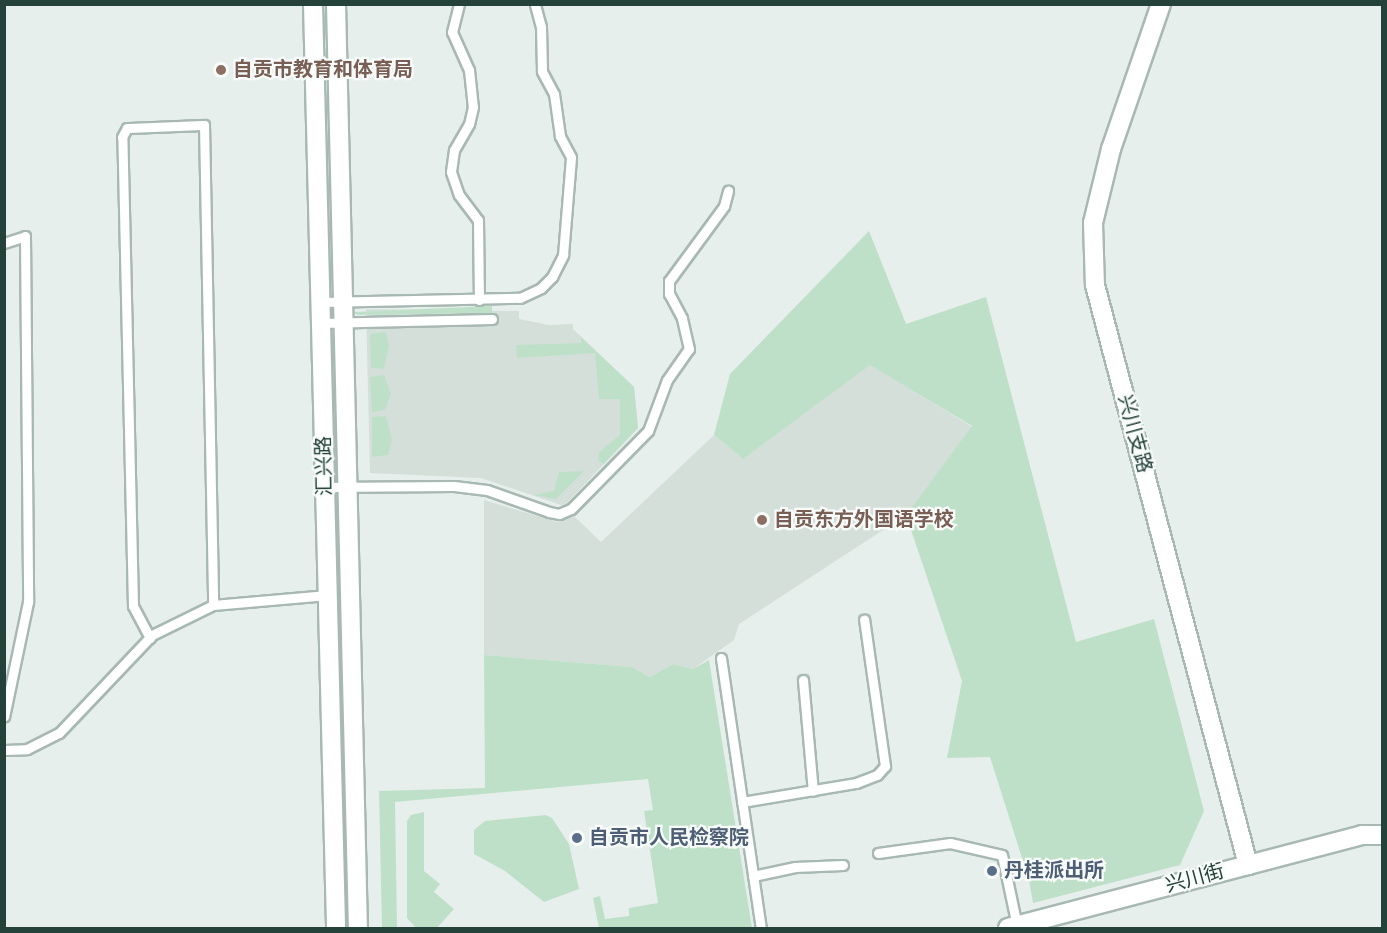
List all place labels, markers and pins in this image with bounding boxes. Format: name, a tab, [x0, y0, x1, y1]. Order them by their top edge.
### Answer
place label: 自贡市教育和体育局	[233, 58, 413, 82]
marker: 自贡市教育和体育局	[214, 63, 228, 77]
place label: 自贡东方外国语学校	[774, 508, 954, 532]
marker: 自贡东方外国语学校	[755, 513, 769, 527]
place label: 自贡市人民检察院	[589, 826, 749, 850]
marker: 自贡市人民检察院	[570, 831, 584, 845]
place label: 丹桂派出所	[1004, 859, 1104, 883]
marker: 丹桂派出所	[985, 864, 999, 878]

